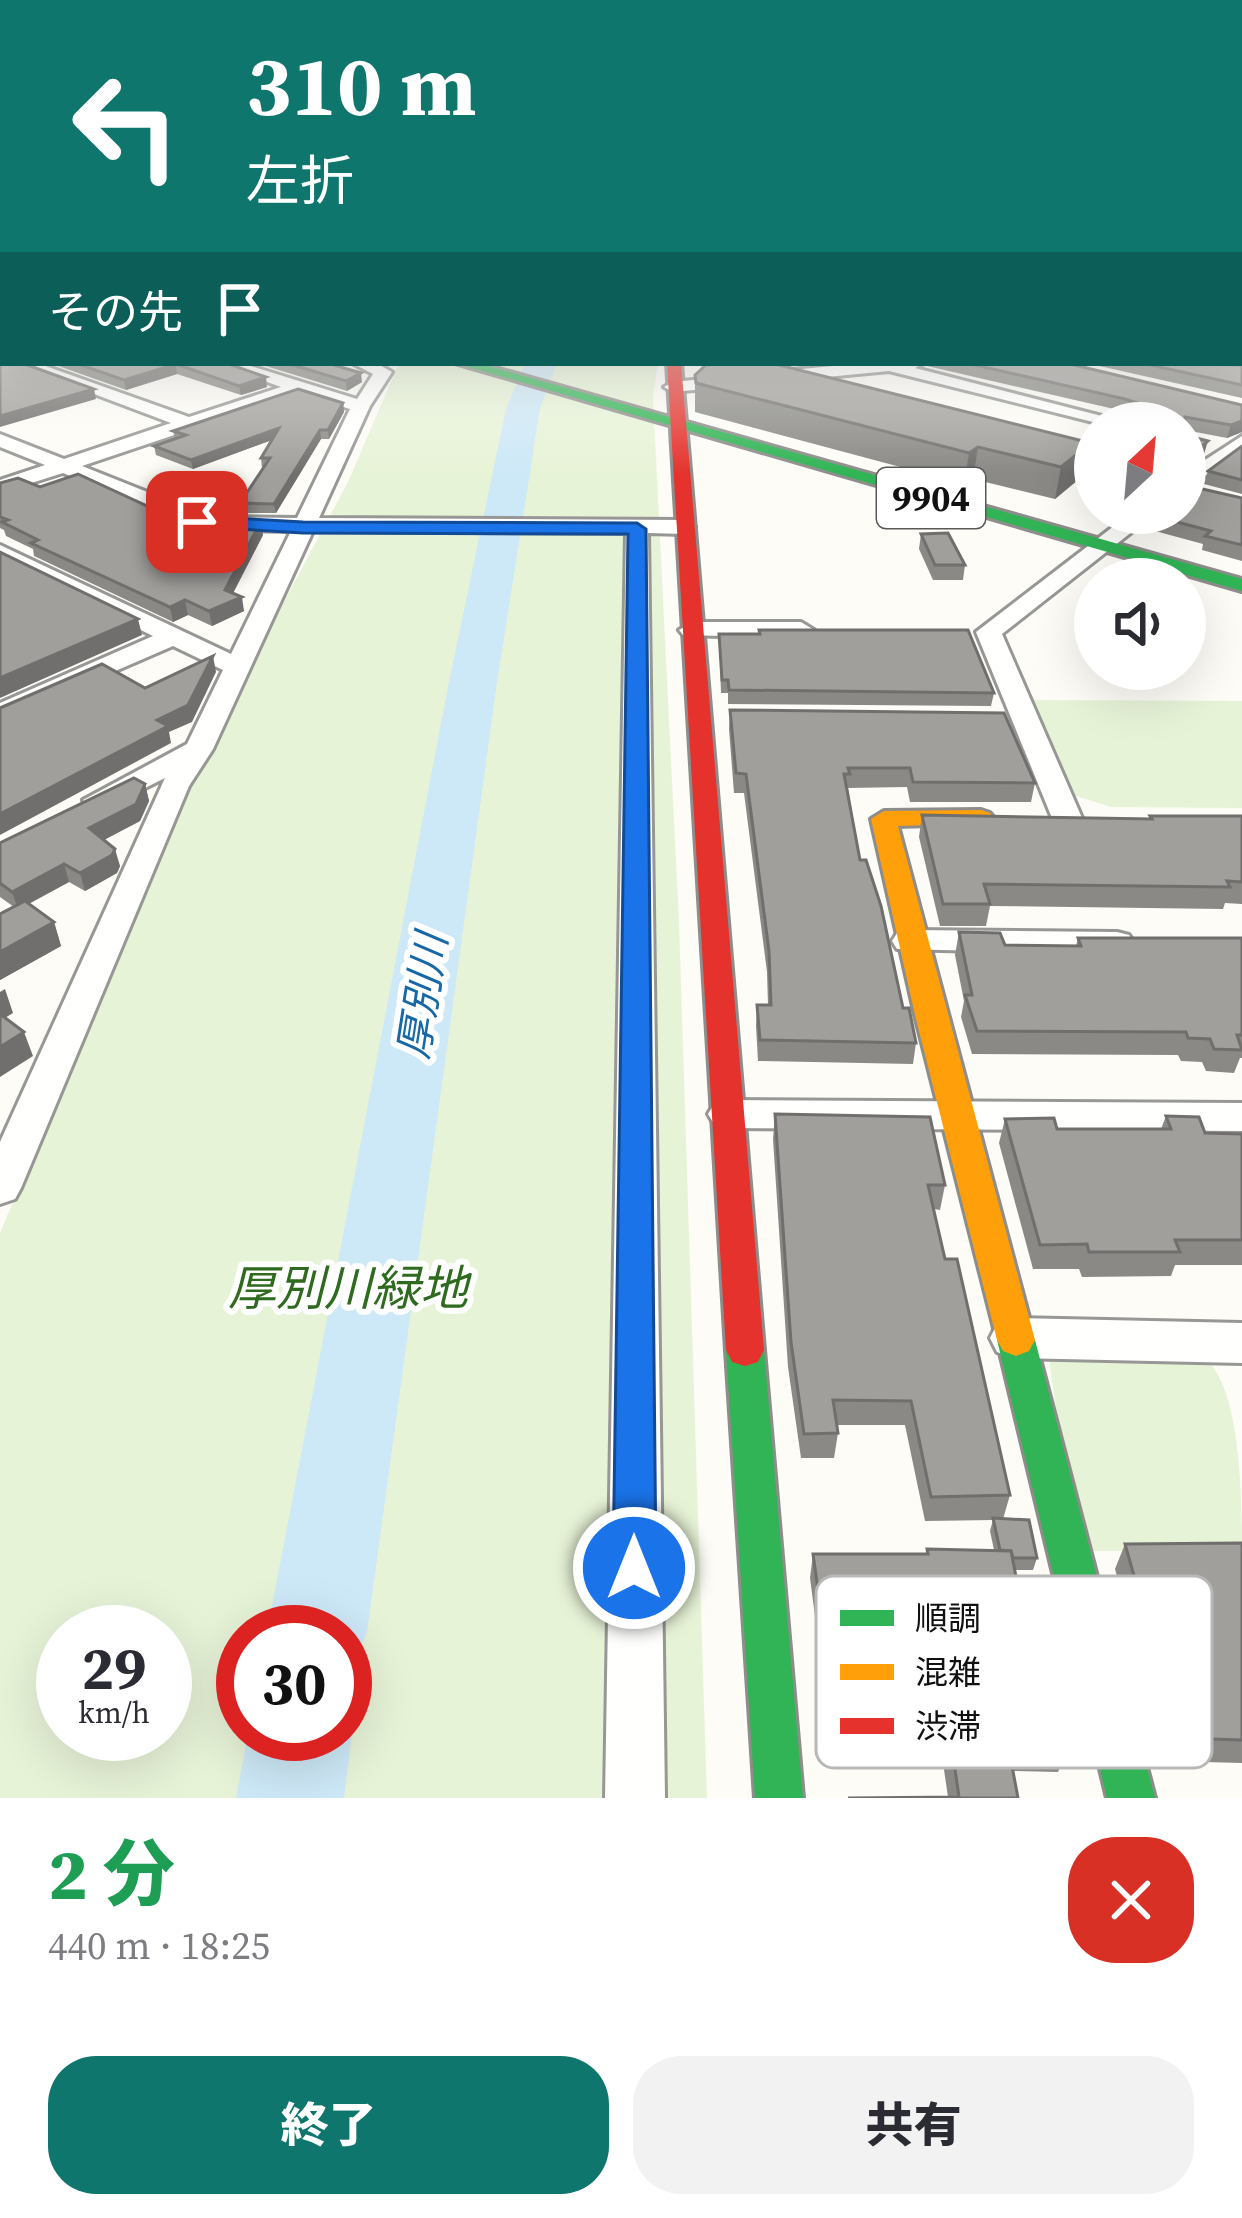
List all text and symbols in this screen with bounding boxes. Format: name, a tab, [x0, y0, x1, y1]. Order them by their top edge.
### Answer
text: 310 m	[246, 28, 477, 143]
icon: left	[48, 48, 204, 204]
text: 左折	[246, 144, 354, 218]
icon: arrive	[207, 276, 273, 342]
text: その先	[48, 281, 183, 343]
north arrow	[1074, 402, 1206, 534]
map controls	[1074, 402, 1206, 690]
road number: 9904	[877, 468, 985, 528]
pin	[146, 471, 248, 573]
icon: arrive	[164, 489, 230, 555]
button: sound	[1074, 558, 1206, 690]
water label: 厚別川	[384, 925, 461, 1063]
park label: 厚別川緑地	[228, 1255, 473, 1321]
position arrow	[571, 1505, 697, 1631]
legend	[816, 1576, 1212, 1768]
text: 順調	[915, 1596, 981, 1641]
speed limit sign: 30	[216, 1605, 372, 1761]
text: 29	[81, 1627, 147, 1709]
text: 混雑	[915, 1650, 981, 1695]
text: km/h	[78, 1692, 150, 1733]
text: 渋滞	[915, 1704, 981, 1749]
text: 2 分	[48, 1824, 175, 1923]
button: close	[1068, 1837, 1194, 1963]
text: 440 m · 18:25	[48, 1919, 270, 1972]
button: 終了	[48, 2056, 609, 2194]
button: 共有	[633, 2056, 1194, 2194]

